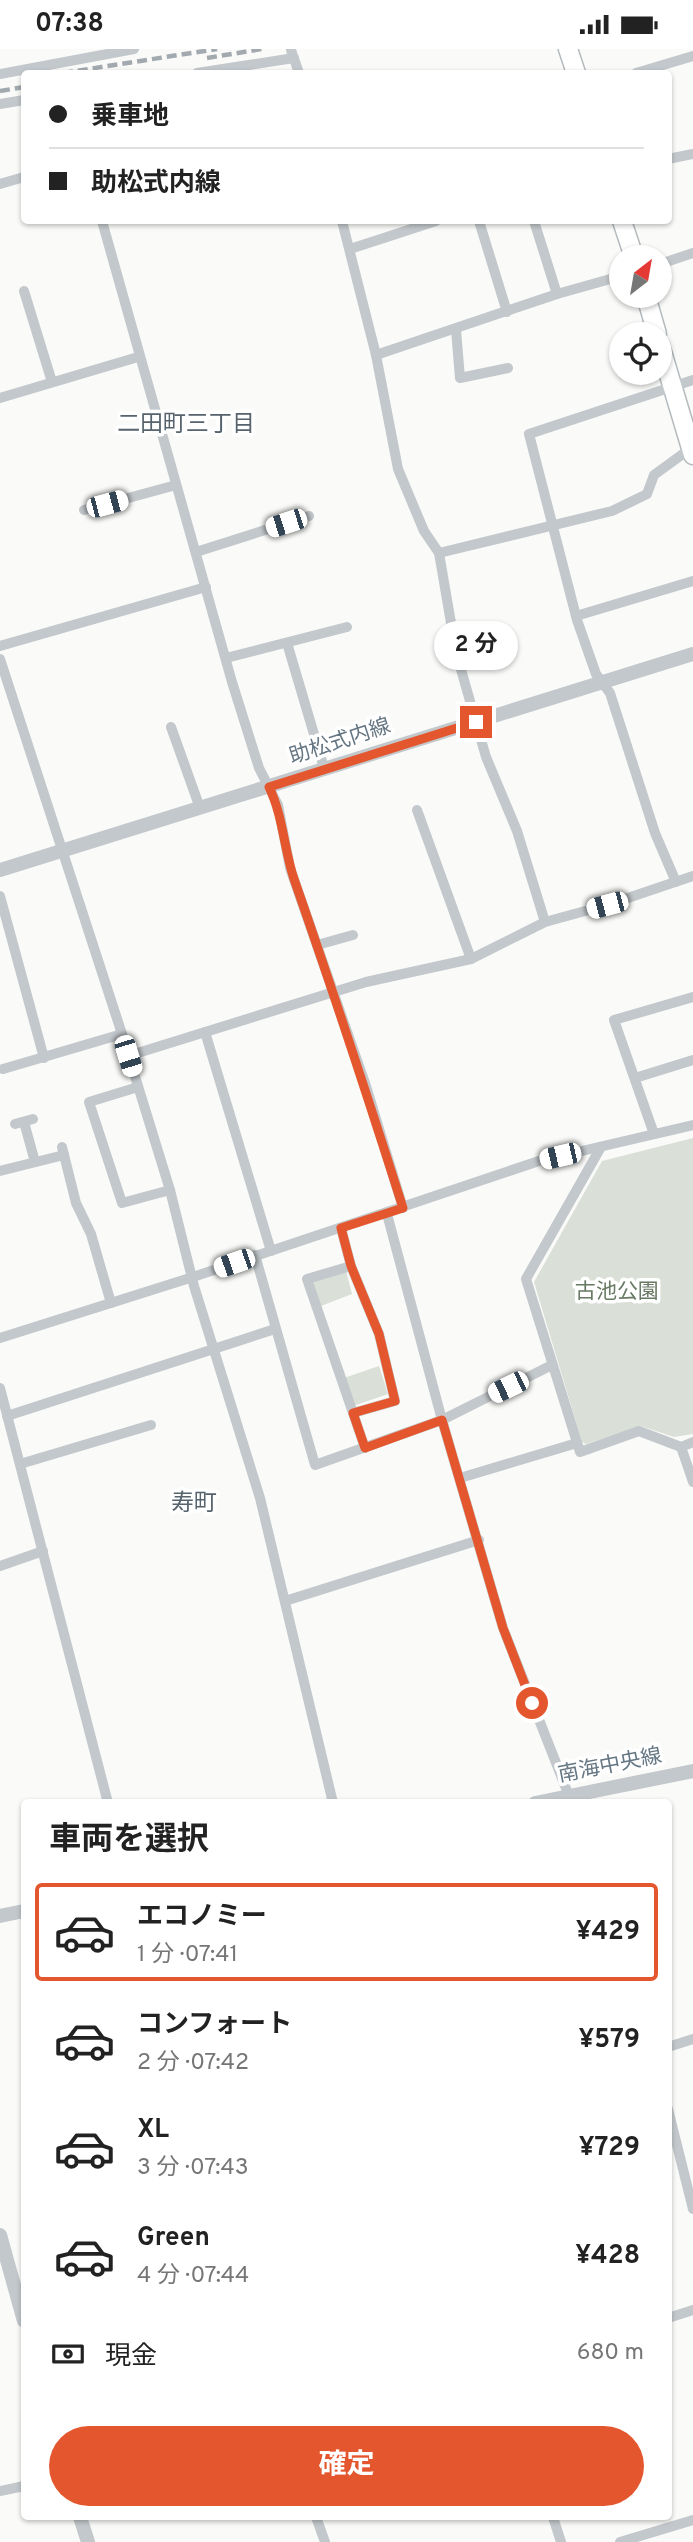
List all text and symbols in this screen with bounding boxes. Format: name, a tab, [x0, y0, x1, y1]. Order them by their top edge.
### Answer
text: 07:38	[35, 8, 104, 41]
text: 乗車地	[91, 101, 169, 134]
text: 助松式内線	[91, 168, 221, 201]
north arrow	[609, 245, 672, 308]
map controls	[609, 245, 672, 385]
button: locate	[609, 322, 672, 385]
district label: 二田町三丁目	[117, 411, 255, 440]
car	[84, 488, 131, 520]
car	[263, 507, 310, 539]
callout: 2 分	[434, 621, 518, 669]
text: 2 分	[455, 631, 497, 660]
route end	[460, 706, 492, 738]
street label: 助松式内線	[286, 713, 394, 771]
car	[584, 889, 631, 921]
car	[112, 1033, 145, 1079]
car	[538, 1141, 583, 1171]
car	[211, 1246, 258, 1280]
park label: 古池公園	[575, 1279, 659, 1306]
car	[485, 1368, 532, 1406]
district label: 寿町	[171, 1490, 217, 1519]
route start	[516, 1687, 548, 1719]
street label: 南海中央線	[556, 1743, 664, 1789]
text: 車両を選択	[49, 1821, 209, 1861]
icon: car	[53, 1901, 116, 1964]
text: エコノミー	[137, 1901, 267, 1934]
text: ¥429	[576, 1916, 640, 1949]
text: 1 分 · 07:41	[137, 1941, 238, 1970]
icon: car	[53, 2009, 116, 2072]
text: コンフォート	[137, 2009, 292, 2042]
text: ¥579	[578, 2024, 640, 2057]
text: 2 分 · 07:42	[137, 2049, 249, 2078]
text: XL	[137, 2114, 169, 2147]
icon: car	[53, 2117, 116, 2180]
text: ¥729	[579, 2132, 640, 2165]
text: 3 分 · 07:43	[137, 2154, 249, 2183]
text: Green	[137, 2222, 210, 2255]
icon: car	[53, 2225, 116, 2288]
text: ¥428	[575, 2240, 640, 2273]
text: 4 分 · 07:44	[137, 2262, 249, 2291]
icon: cash	[49, 2335, 87, 2373]
text: 680 m	[577, 2339, 644, 2368]
text: 現金	[105, 2341, 157, 2374]
button: 確定	[49, 2426, 644, 2506]

